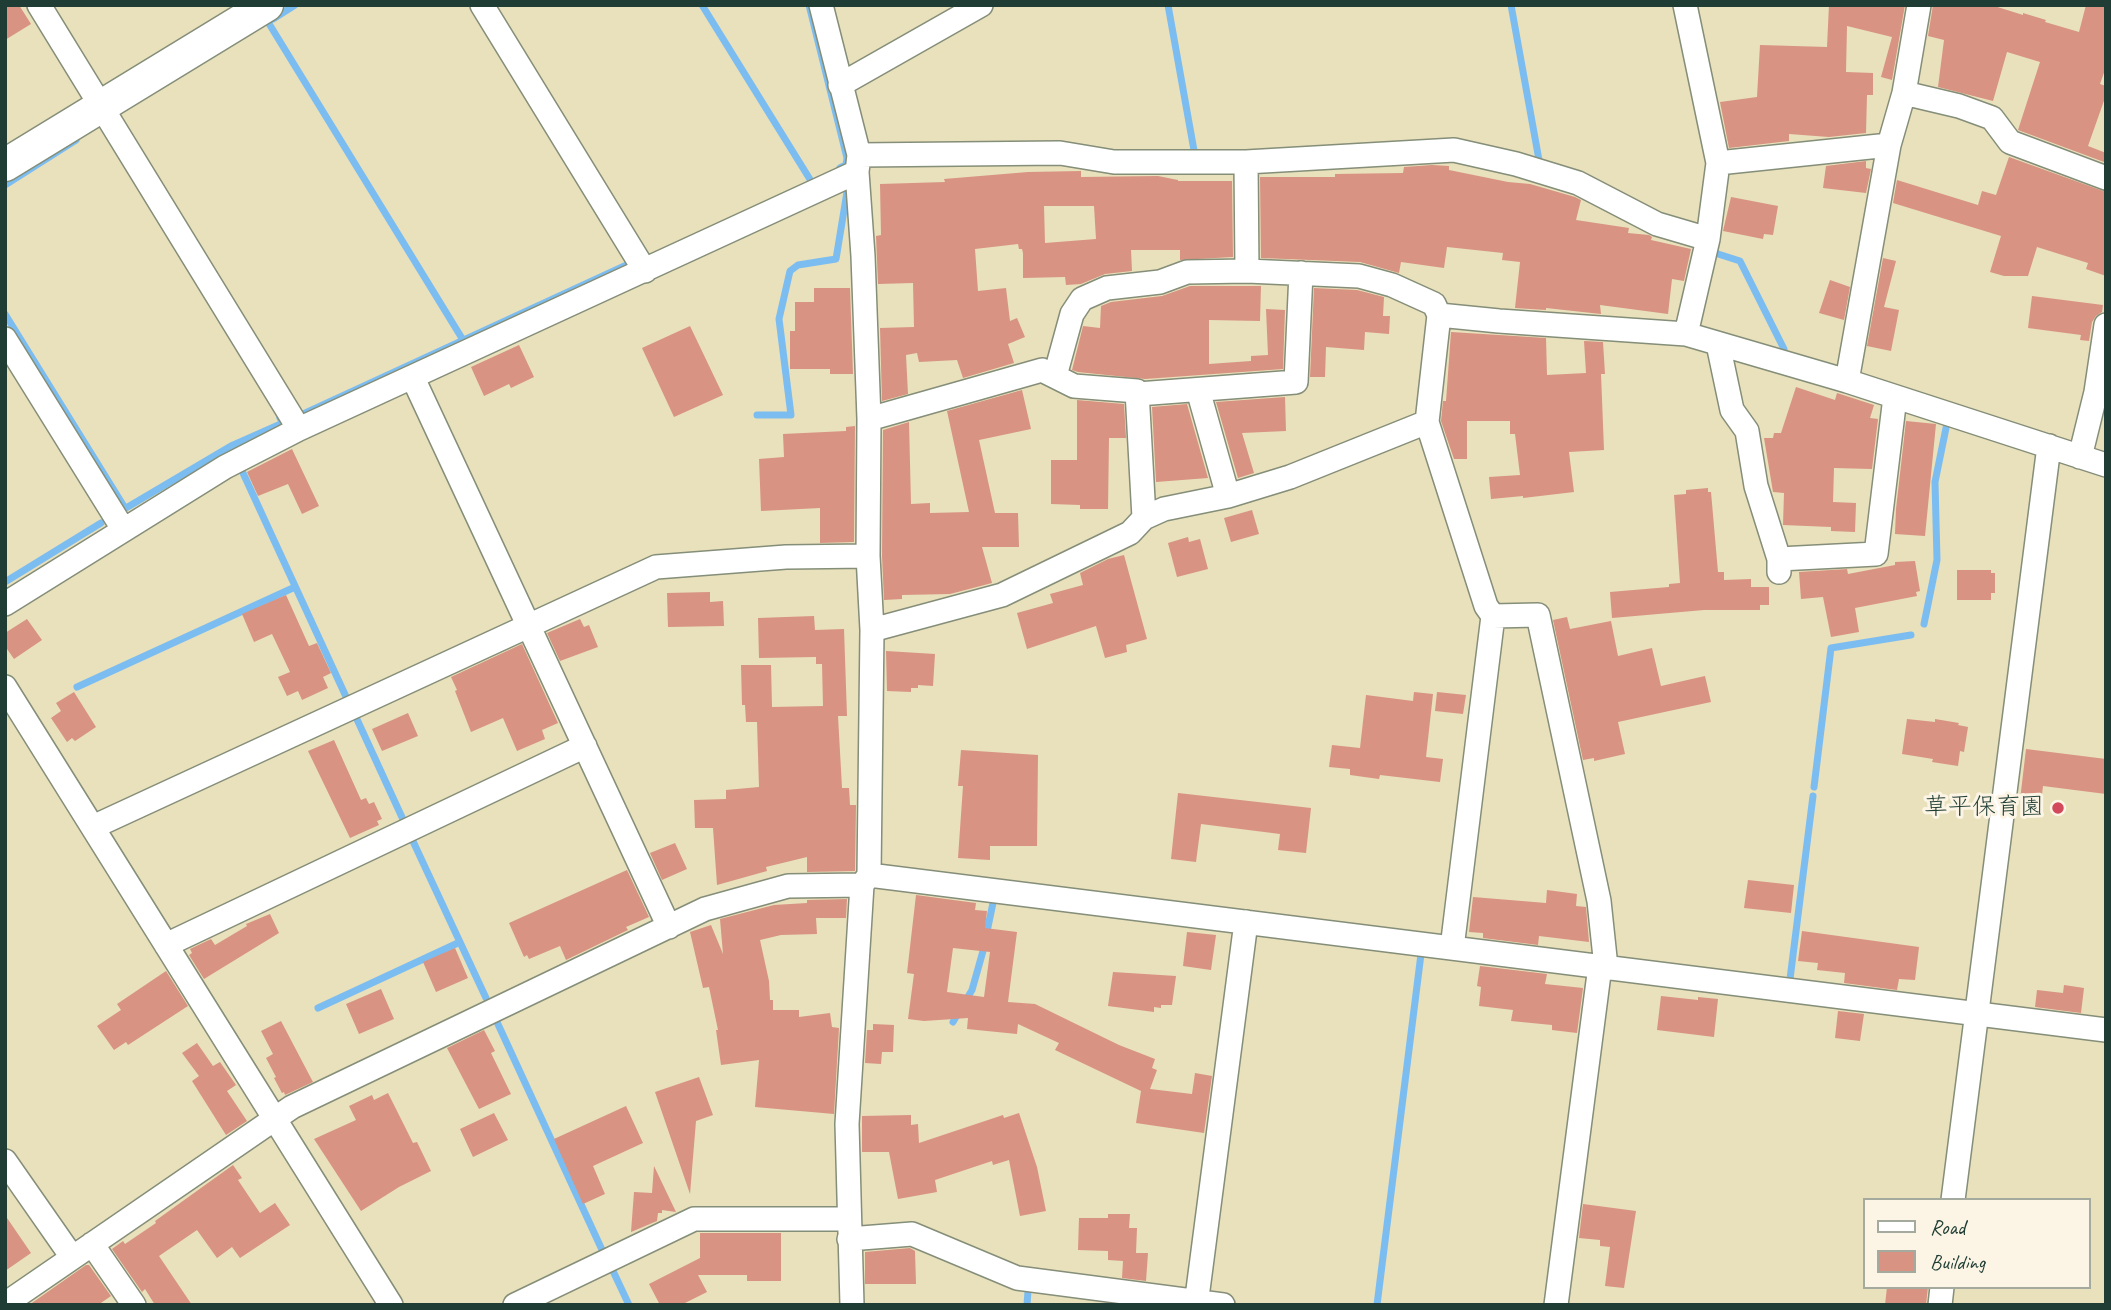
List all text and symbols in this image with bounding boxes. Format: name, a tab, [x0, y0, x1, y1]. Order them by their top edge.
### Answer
place label: 草平保育園	[1924, 794, 2044, 822]
marker: 草平保育園	[2050, 800, 2066, 816]
legend	[1862, 1198, 2090, 1289]
text: Road	[1930, 1214, 1965, 1240]
text: Building	[1930, 1249, 1985, 1275]

